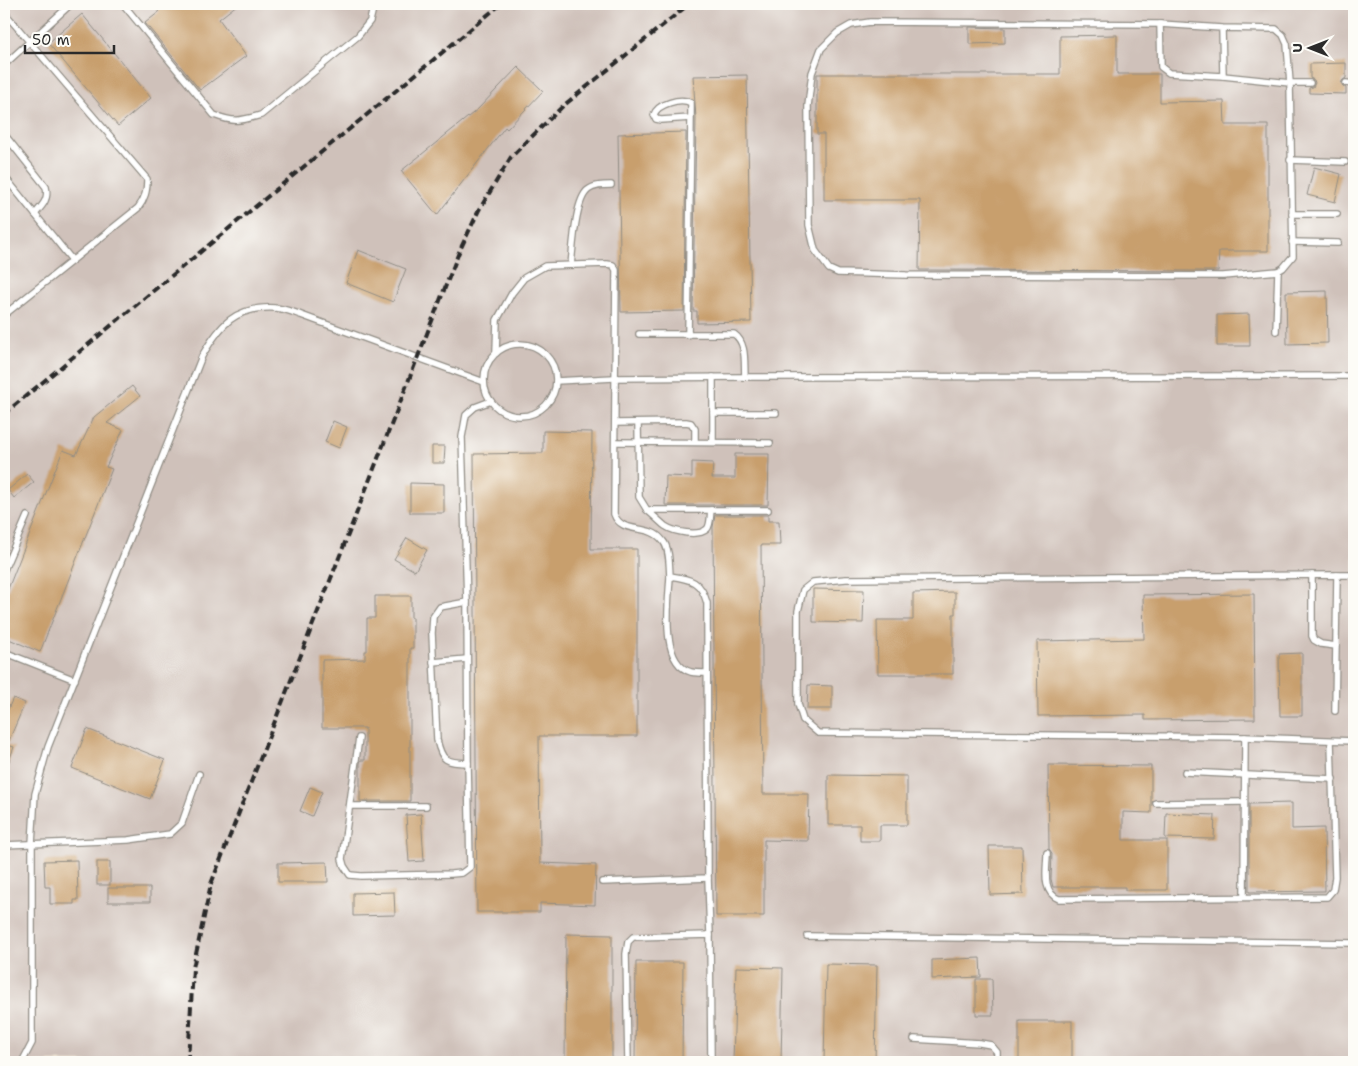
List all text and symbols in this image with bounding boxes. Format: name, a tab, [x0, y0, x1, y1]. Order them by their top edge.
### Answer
scale bar	[25, 22, 114, 54]
north arrow	[1286, 22, 1336, 72]
text: 50 m	[32, 30, 70, 50]
text: U	[1288, 43, 1306, 53]

